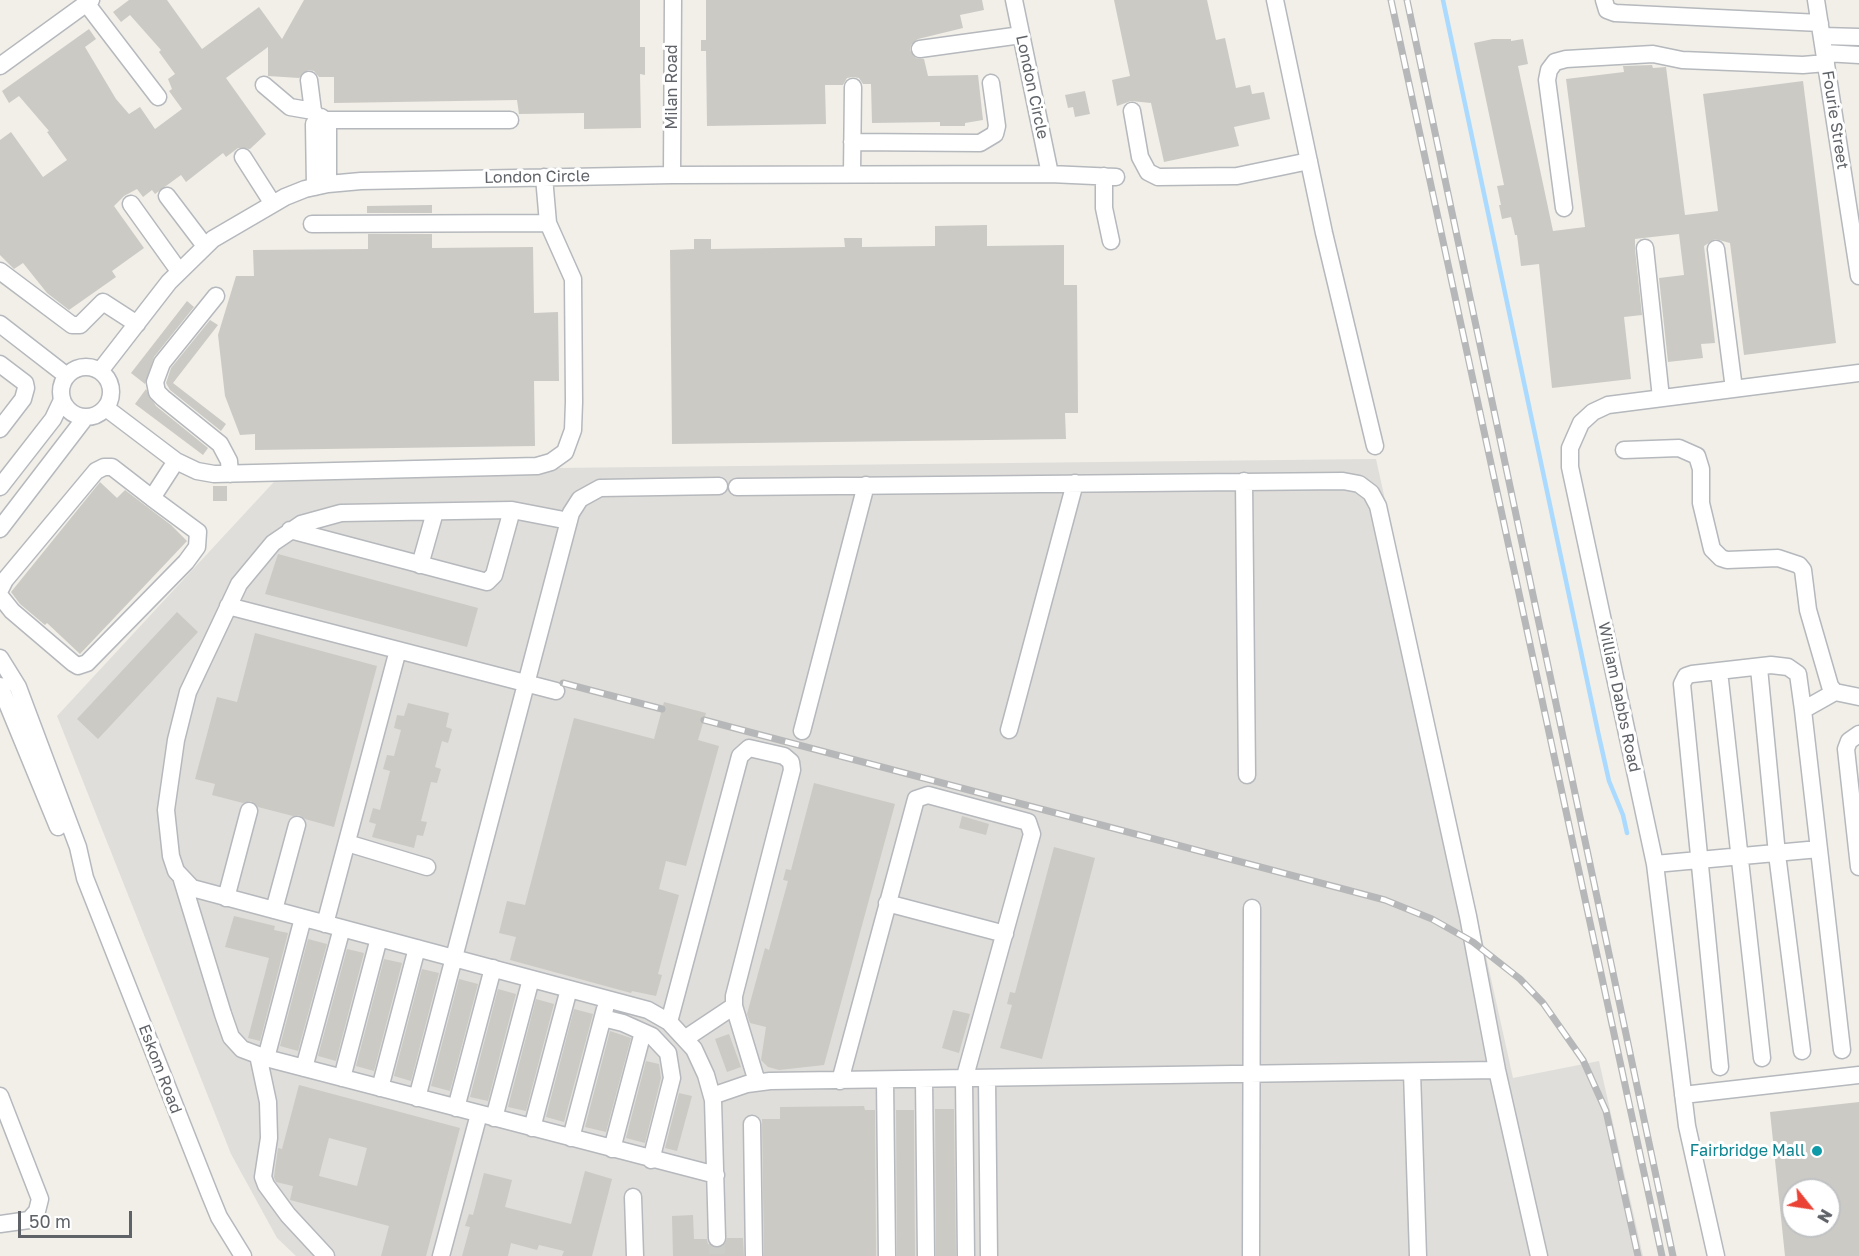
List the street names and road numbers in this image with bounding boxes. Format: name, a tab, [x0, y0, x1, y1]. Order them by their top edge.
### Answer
street label: London Circle	[1012, 33, 1052, 141]
street label: Milan Road	[662, 44, 682, 130]
street label: Fourie Street	[1818, 69, 1852, 171]
street label: London Circle	[484, 166, 590, 188]
street label: William Dabbs Road	[1594, 620, 1644, 774]
street label: Eskom Road	[134, 1022, 186, 1116]

